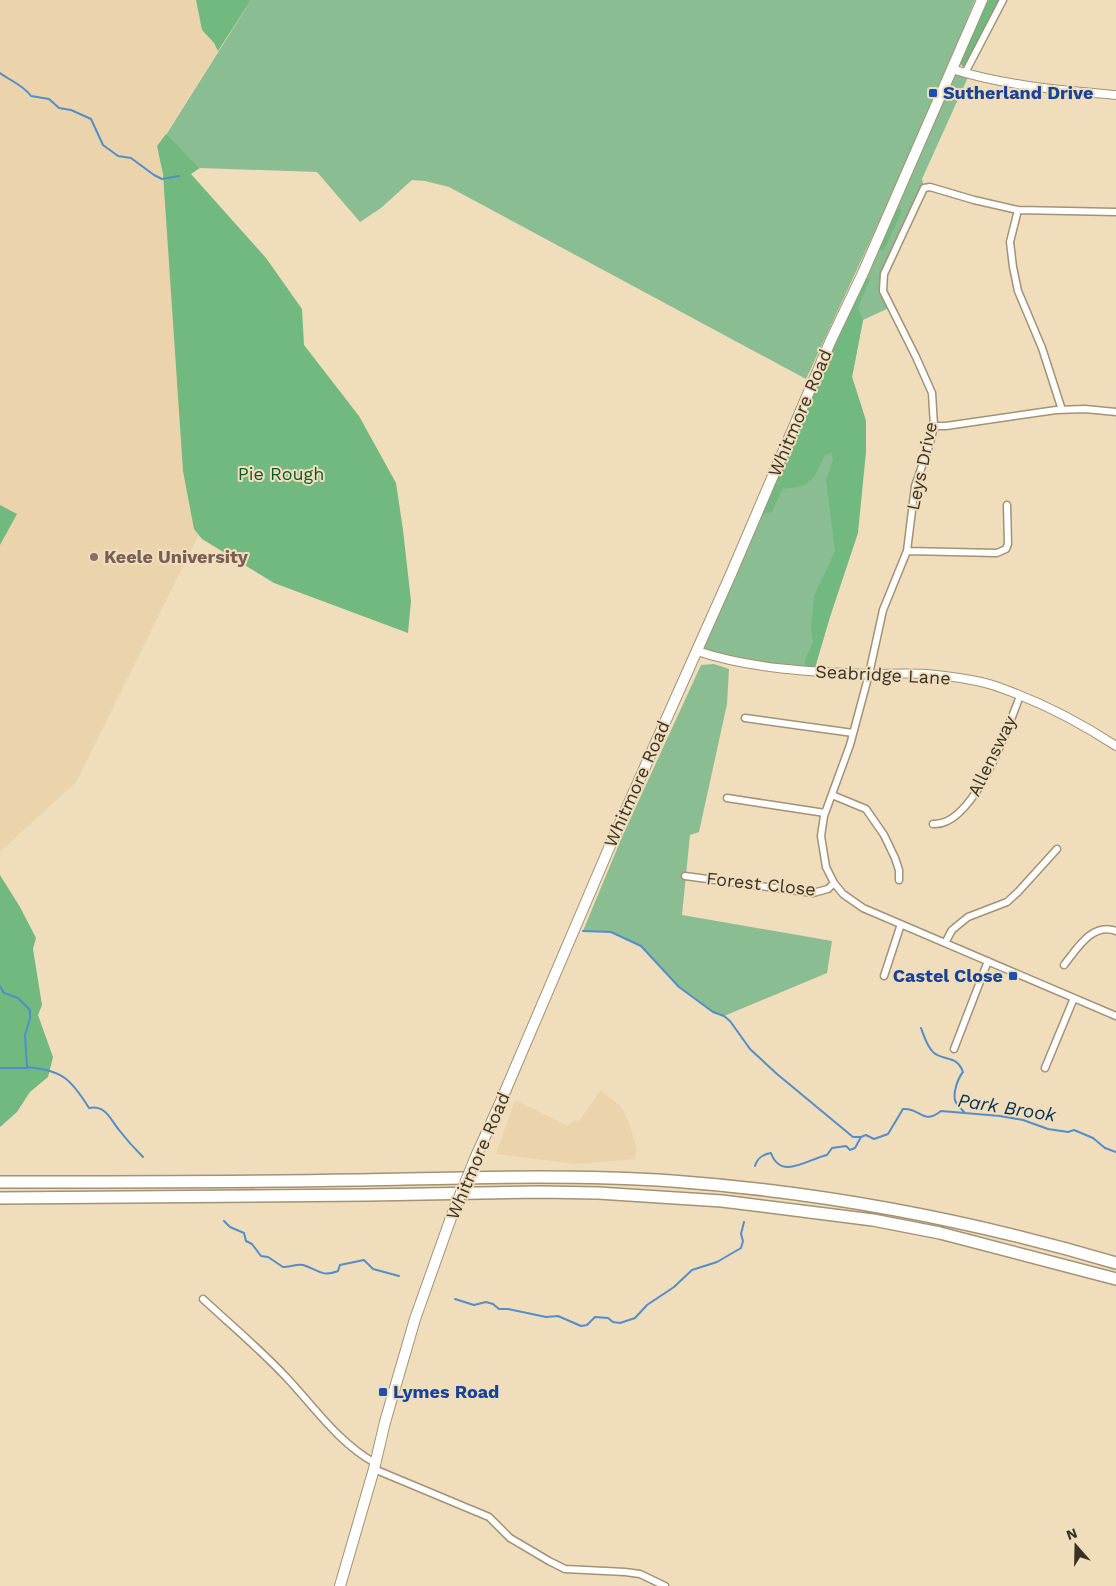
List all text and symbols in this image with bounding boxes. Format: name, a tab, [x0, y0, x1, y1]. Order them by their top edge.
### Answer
place label: Sutherland Drive	[943, 82, 1093, 103]
marker: Sutherland Drive	[927, 87, 939, 99]
street label: Whitmore Road	[763, 346, 836, 480]
street label: Leys Drive	[902, 420, 941, 512]
park label: Pie Rough	[238, 463, 324, 484]
place label: Keele University	[104, 546, 249, 567]
marker: Keele University	[88, 551, 100, 563]
street label: Seabridge Lane	[815, 660, 951, 689]
street label: Allensway	[963, 711, 1020, 800]
street label: Whitmore Road	[599, 717, 674, 850]
street label: Forest Close	[705, 867, 817, 900]
place label: Castel Close	[893, 965, 1003, 986]
marker: Castel Close	[1007, 970, 1019, 982]
water label: Park Brook	[956, 1088, 1058, 1127]
street label: Whitmore Road	[441, 1089, 514, 1223]
place label: Lymes Road	[393, 1381, 499, 1402]
marker: Lymes Road	[377, 1386, 389, 1398]
north arrow	[1051, 1521, 1101, 1571]
text: N	[1064, 1524, 1079, 1543]

